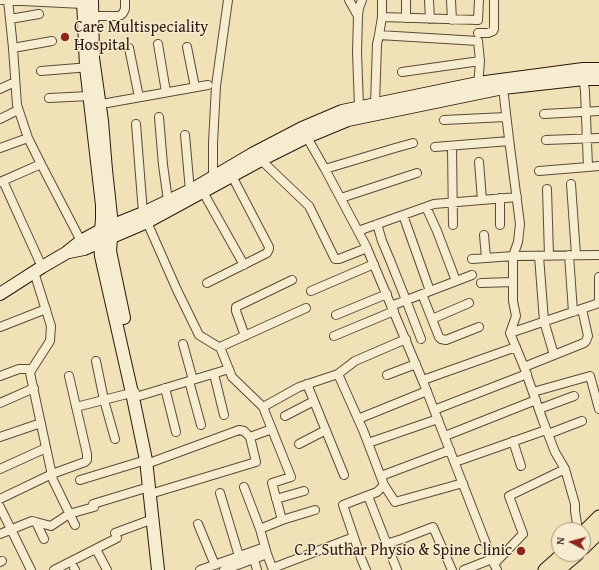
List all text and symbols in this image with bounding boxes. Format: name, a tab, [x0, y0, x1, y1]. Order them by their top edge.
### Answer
place label: Care Multispeciality Hospital	[74, 18, 208, 56]
marker: Care Multispeciality Hospital	[59, 31, 71, 43]
north arrow	[551, 522, 591, 562]
text: N	[552, 536, 568, 545]
place label: C.P. Suthar Physio & Spine Clinic	[295, 541, 512, 561]
marker: C.P. Suthar Physio & Spine Clinic	[515, 545, 527, 557]

